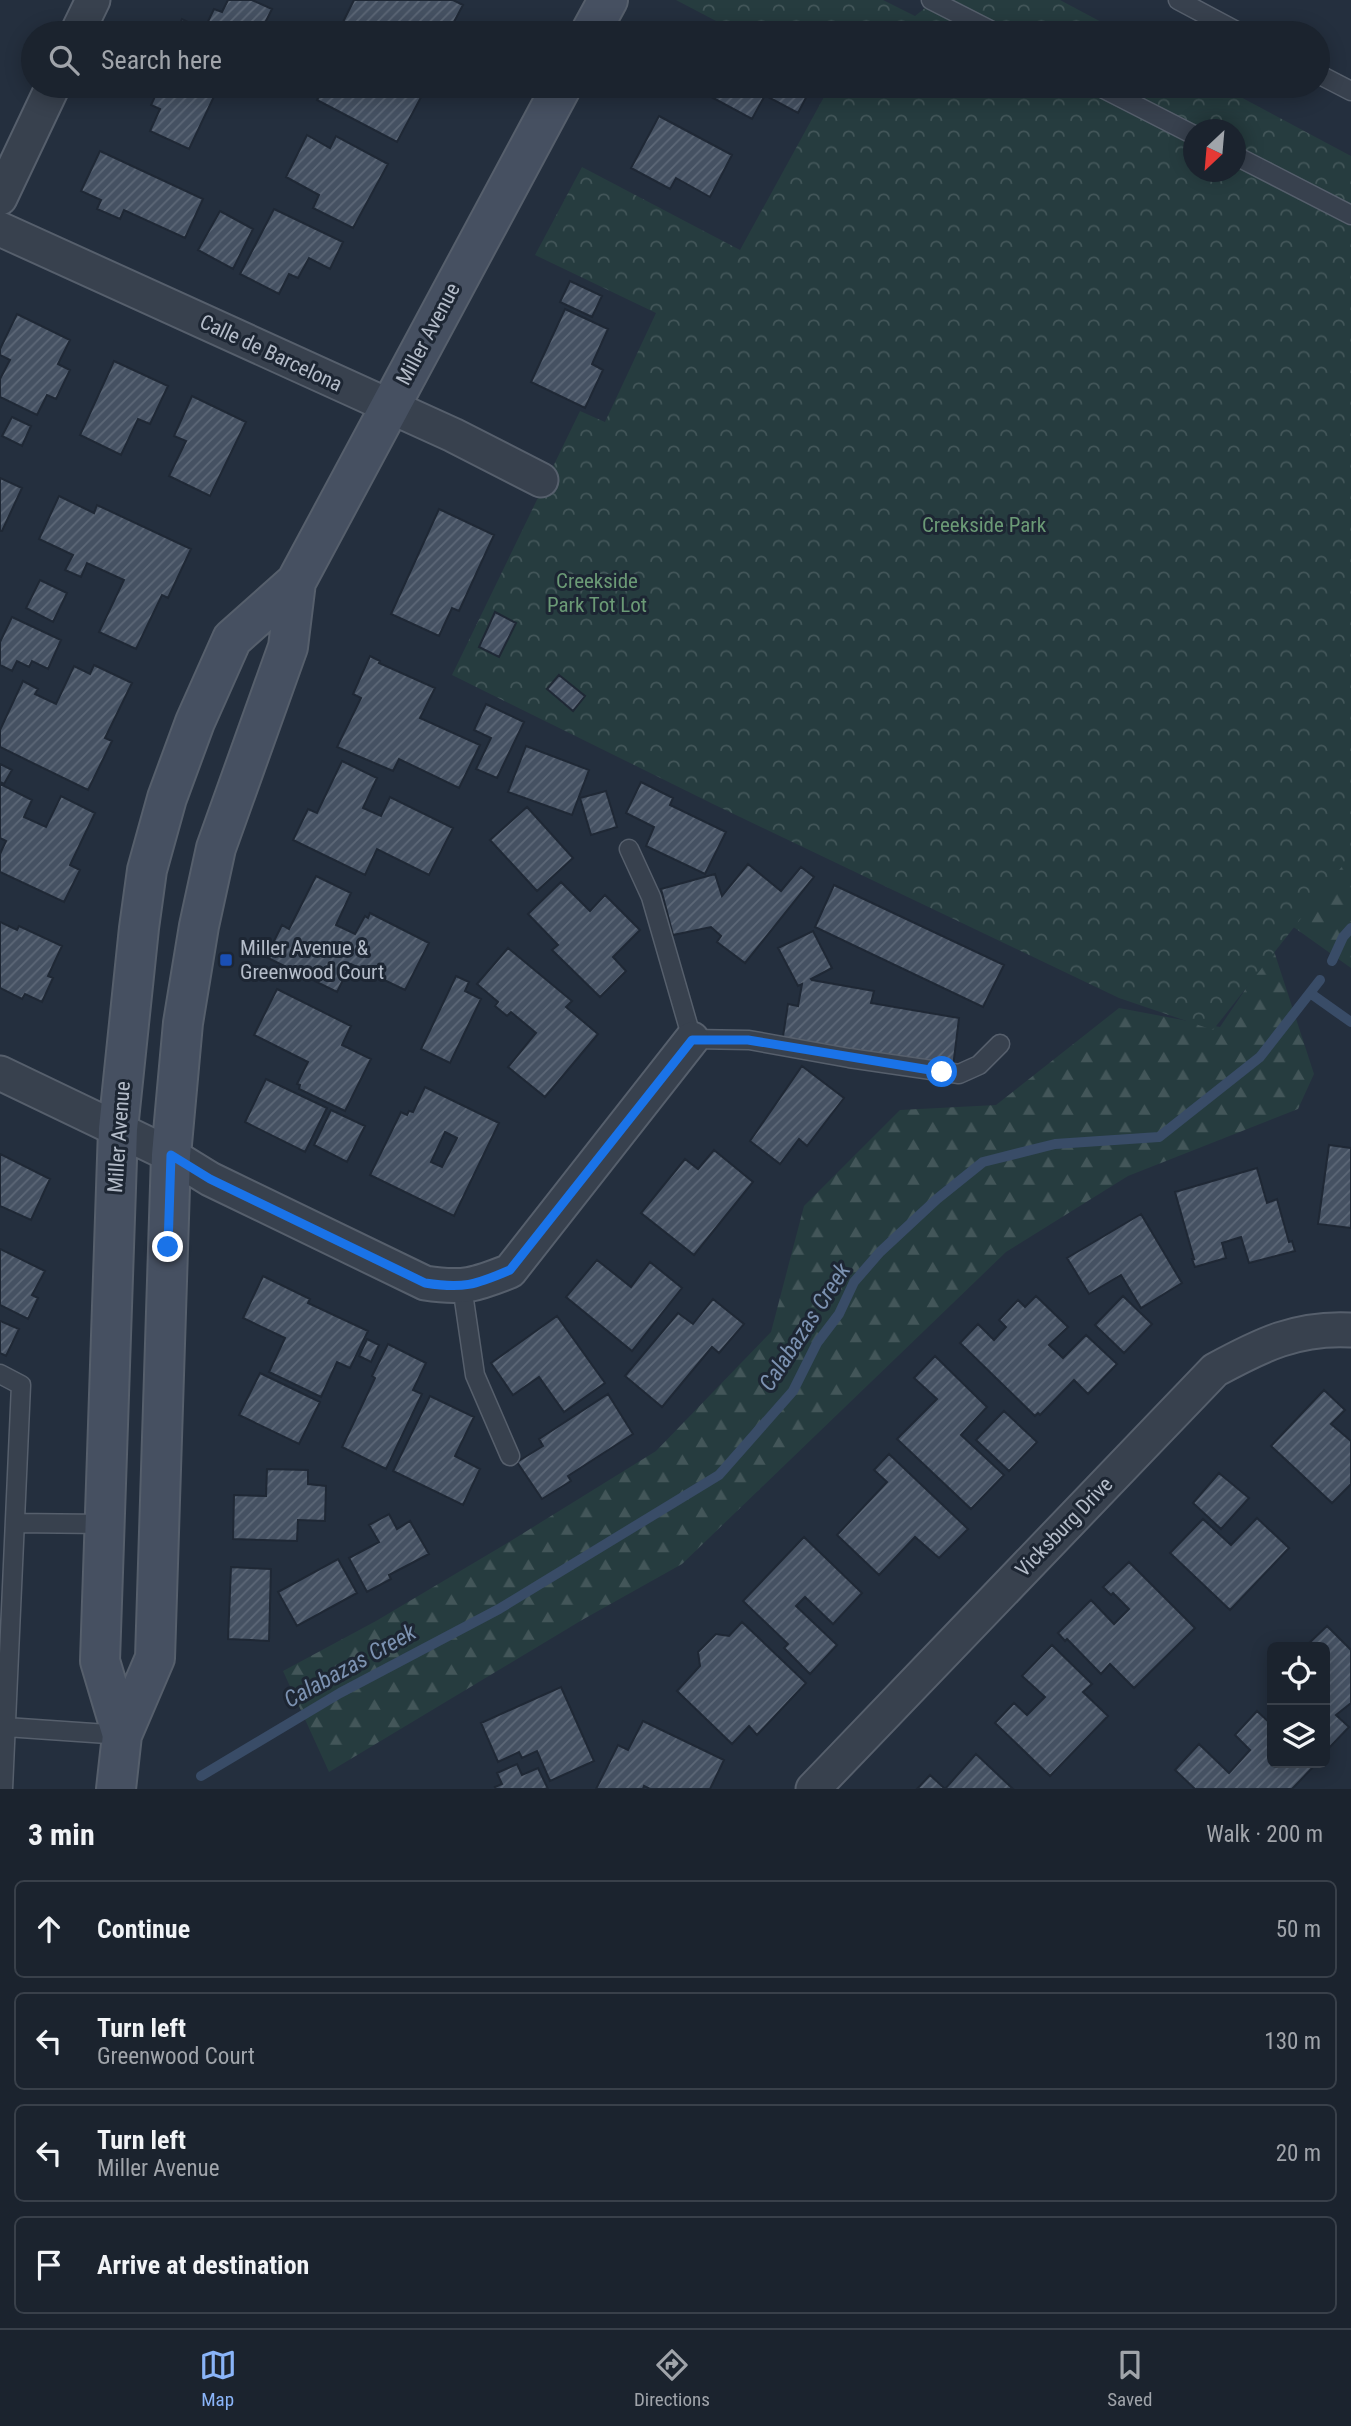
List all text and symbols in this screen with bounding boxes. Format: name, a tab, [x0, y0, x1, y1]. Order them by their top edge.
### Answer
search box	[21, 21, 1330, 98]
icon: search	[45, 41, 83, 79]
text: Search here	[101, 45, 222, 75]
north arrow	[1183, 119, 1246, 182]
street label: Miller Avenue	[391, 279, 465, 389]
street label: Calle de Barcelona	[196, 310, 346, 396]
park label: Creekside Park	[922, 513, 1047, 537]
park label: Creekside Park Tot Lot	[547, 569, 647, 617]
place label: Miller Avenue & Greenwood Court	[240, 936, 384, 984]
marker: Miller Avenue & Greenwood Court	[218, 952, 234, 968]
route start	[926, 1056, 957, 1087]
street label: Miller Avenue	[103, 1080, 135, 1194]
route end	[152, 1231, 183, 1262]
water label: Calabazas Creek	[754, 1257, 857, 1396]
street label: Vicksburg Drive	[1011, 1472, 1118, 1582]
water label: Calabazas Creek	[279, 1618, 422, 1713]
map controls	[1267, 1642, 1330, 1768]
button: locate	[1267, 1642, 1330, 1705]
button: layers	[1267, 1705, 1330, 1768]
text: 3 min	[28, 1817, 95, 1852]
text: Walk · 200 m	[1206, 1821, 1323, 1848]
icon: ahead	[30, 1910, 68, 1948]
text: Continue	[97, 1914, 190, 1944]
text: 50 m	[1276, 1916, 1321, 1943]
text: Turn left	[97, 2013, 186, 2043]
icon: left	[30, 2022, 68, 2060]
text: 130 m	[1264, 2028, 1321, 2055]
text: Greenwood Court	[97, 2043, 255, 2070]
text: Turn left	[97, 2125, 186, 2155]
icon: left	[30, 2134, 68, 2172]
text: 20 m	[1276, 2140, 1321, 2167]
text: Miller Avenue	[97, 2155, 220, 2182]
icon: arrive	[30, 2246, 68, 2284]
text: Arrive at destination	[97, 2250, 309, 2280]
tab: Map	[199, 2346, 237, 2411]
tab: Directions	[634, 2346, 710, 2411]
tab: Saved	[1107, 2346, 1152, 2411]

